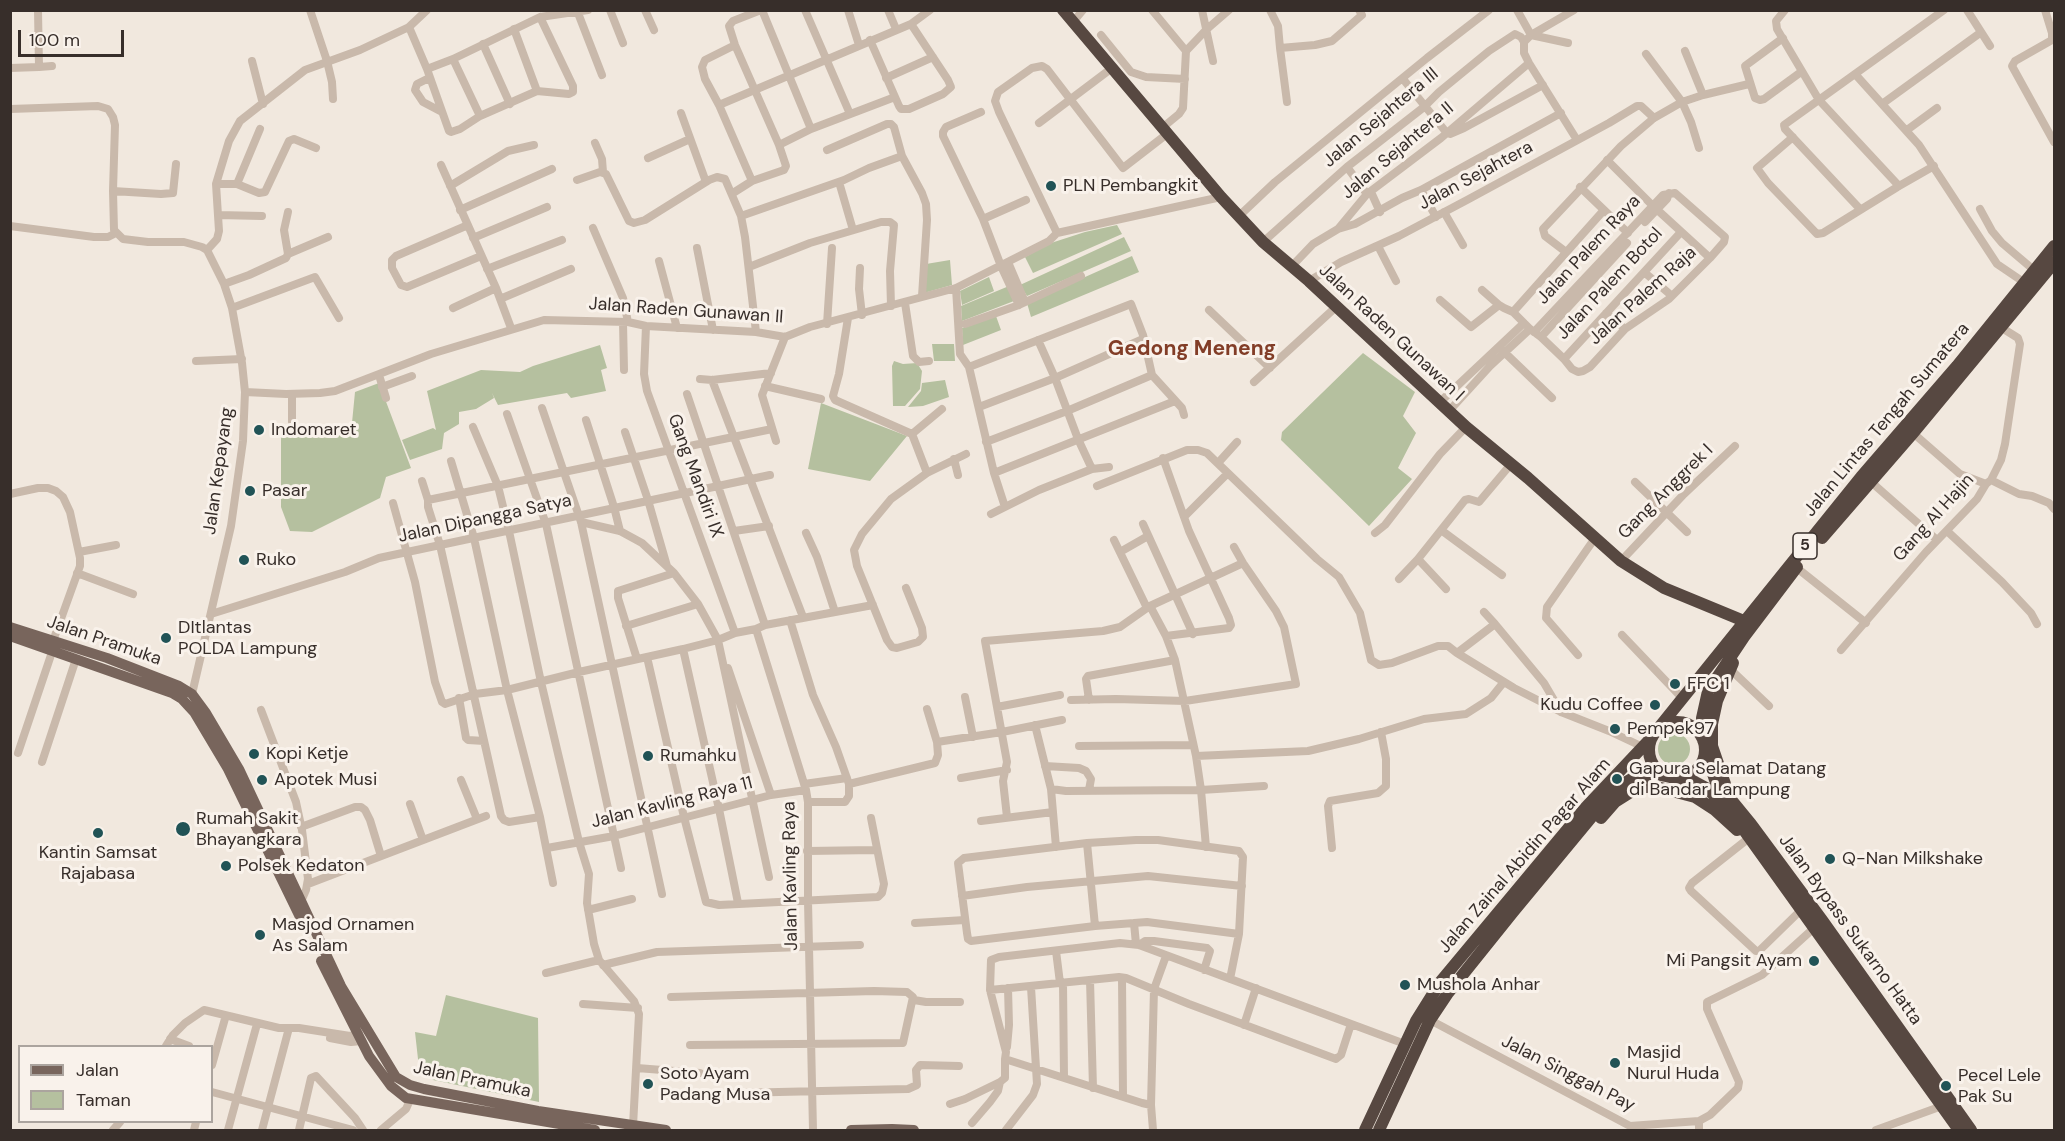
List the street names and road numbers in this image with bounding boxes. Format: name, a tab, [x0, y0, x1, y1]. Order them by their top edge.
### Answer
street label: Jalan Sejahtera III	[1319, 64, 1443, 172]
street label: Jalan Sejahtera II	[1338, 98, 1458, 204]
street label: Jalan Sejahtera	[1415, 137, 1537, 215]
street label: Jalan Palem Raya	[1533, 191, 1645, 309]
street label: Jalan Palem Botol	[1553, 224, 1667, 344]
street label: Jalan Palem Raja	[1585, 242, 1701, 350]
street label: Jalan Raden Gunawan I	[1314, 260, 1468, 406]
street label: Jalan Raden Gunawan II	[588, 293, 784, 329]
street label: Jalan Lintas Tengah Sumatera	[1800, 319, 1974, 521]
street label: Jalan Kepayang	[199, 406, 239, 536]
street label: Gang Mandiri IX	[663, 411, 727, 541]
street label: Gang Anggrek I	[1614, 440, 1718, 544]
street label: Gang Al Hajin	[1889, 470, 1979, 566]
street label: Jalan Dipangga Satya	[396, 490, 574, 548]
road number: 5	[1793, 533, 1817, 559]
street label: Jalan Pramuka	[44, 611, 164, 671]
street label: Jalan Zainal Abidin Pagar Alam	[1434, 754, 1616, 958]
street label: Jalan Kavling Raya 11	[589, 773, 755, 833]
street label: Jalan Kavling Raya	[779, 801, 803, 951]
street label: Jalan Bypass Sukarno Hatta	[1774, 831, 1926, 1029]
street label: Jalan Singgah Pay	[1497, 1031, 1639, 1117]
street label: Jalan Pramuka	[411, 1057, 533, 1103]

